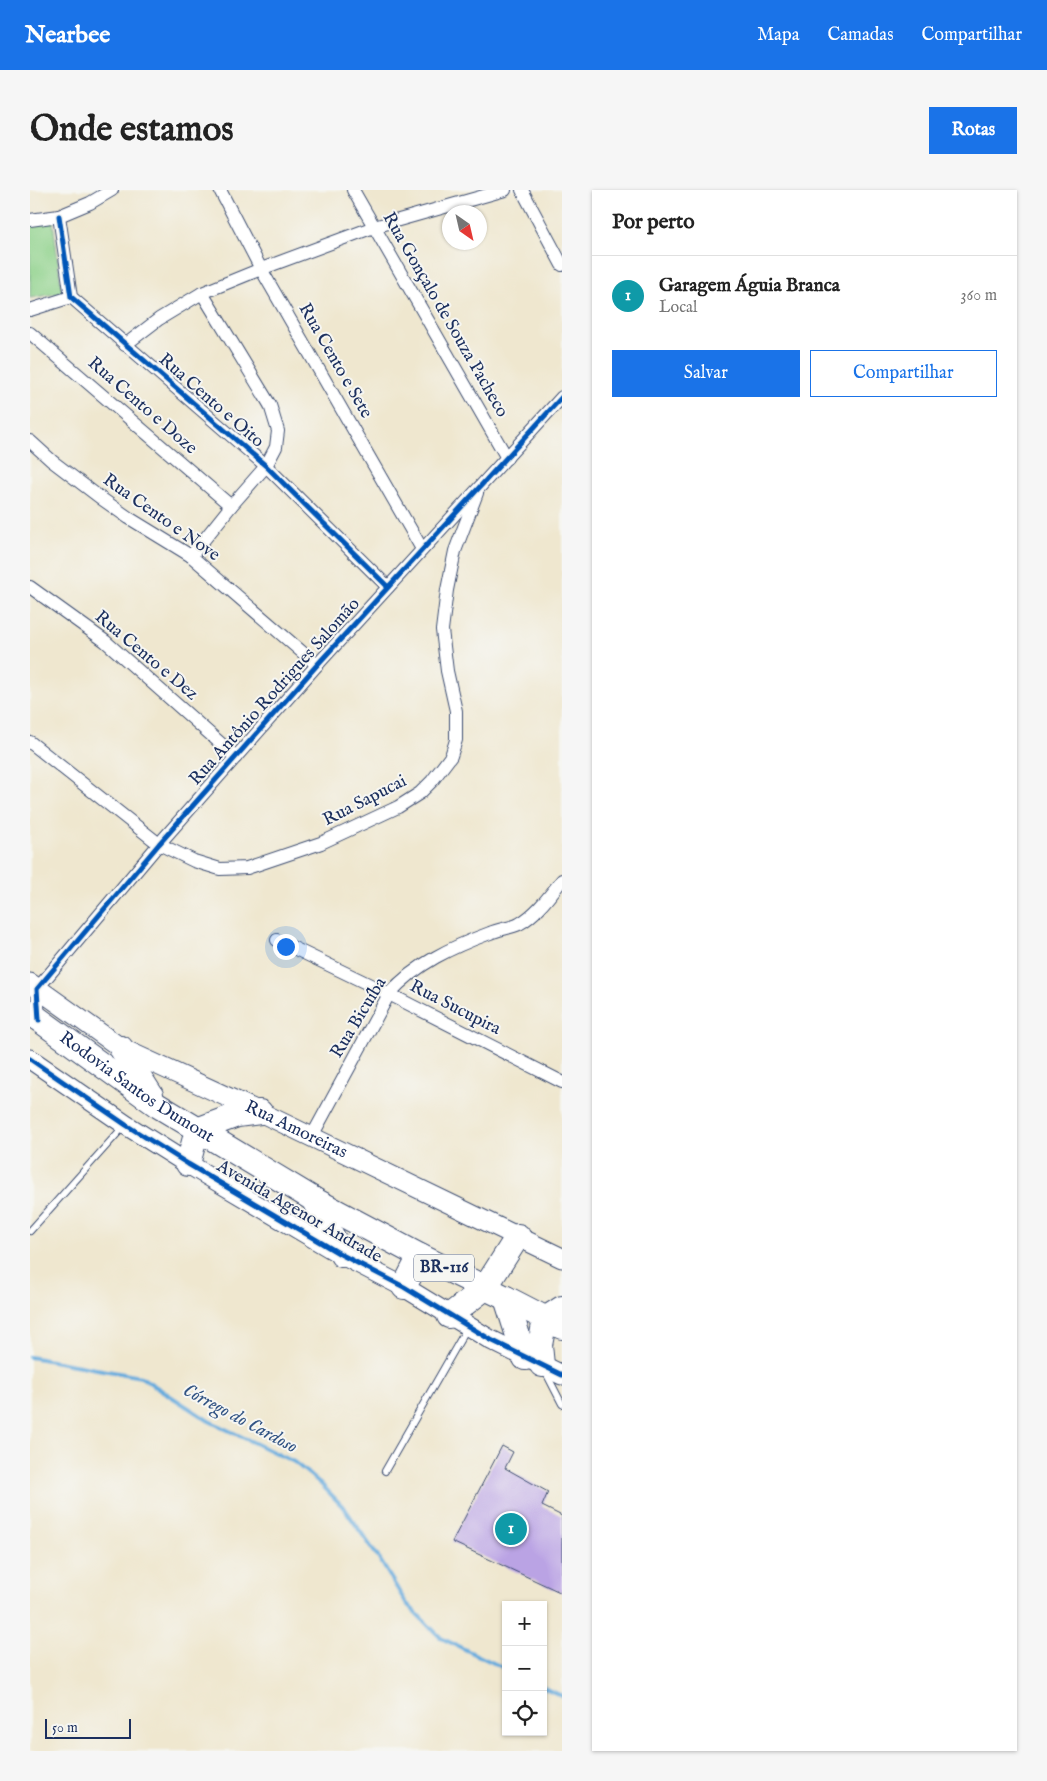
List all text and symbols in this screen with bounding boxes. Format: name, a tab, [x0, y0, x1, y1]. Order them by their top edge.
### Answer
text: Nearbee	[25, 20, 110, 51]
text: Mapa	[757, 24, 799, 47]
text: Camadas	[827, 24, 893, 47]
text: Compartilhar	[921, 24, 1022, 47]
button: Rotas	[929, 107, 1017, 154]
text: Onde estamos	[30, 108, 234, 153]
north arrow	[442, 205, 487, 250]
street label: Rua Gonçalo de Souza Pacheco	[377, 208, 513, 422]
text: Por perto	[612, 209, 694, 236]
text: Garagem Águia Branca	[659, 274, 840, 298]
text: 1	[625, 286, 631, 306]
text: 360 m	[961, 286, 997, 306]
text: Local	[659, 298, 697, 318]
street label: Rua Cento e Sete	[293, 299, 377, 423]
street label: Rua Cento e Oito	[153, 349, 269, 453]
button: Salvar	[612, 350, 800, 397]
button: Compartilhar	[810, 350, 997, 397]
street label: Rua Cento e Doze	[82, 352, 202, 460]
street label: Rua Cento e Nove	[98, 469, 224, 567]
street label: Rua Antônio Rodrigues Salomão	[185, 593, 366, 791]
street label: Rua Cento e Dez	[89, 606, 203, 706]
street label: Rua Sapucai	[319, 770, 411, 832]
your location	[273, 934, 299, 960]
street label: Rua Bicuíba	[326, 973, 392, 1063]
street label: Rua Sucupira	[406, 975, 505, 1041]
street label: Rodovia Santos Dumont	[55, 1026, 218, 1148]
street label: Rua Amoreiras	[241, 1095, 351, 1164]
street label: Avenida Agenor Andrade	[211, 1155, 386, 1269]
road number: BR-116	[414, 1254, 474, 1282]
water label: Córrego do Cardoso	[179, 1379, 301, 1459]
pin: 1	[495, 1510, 527, 1548]
map controls	[502, 1601, 547, 1736]
button: +	[502, 1601, 547, 1646]
button: −	[502, 1646, 547, 1691]
button: locate	[502, 1691, 547, 1736]
scale bar	[45, 1716, 131, 1739]
text: 50 m	[52, 1719, 78, 1737]

